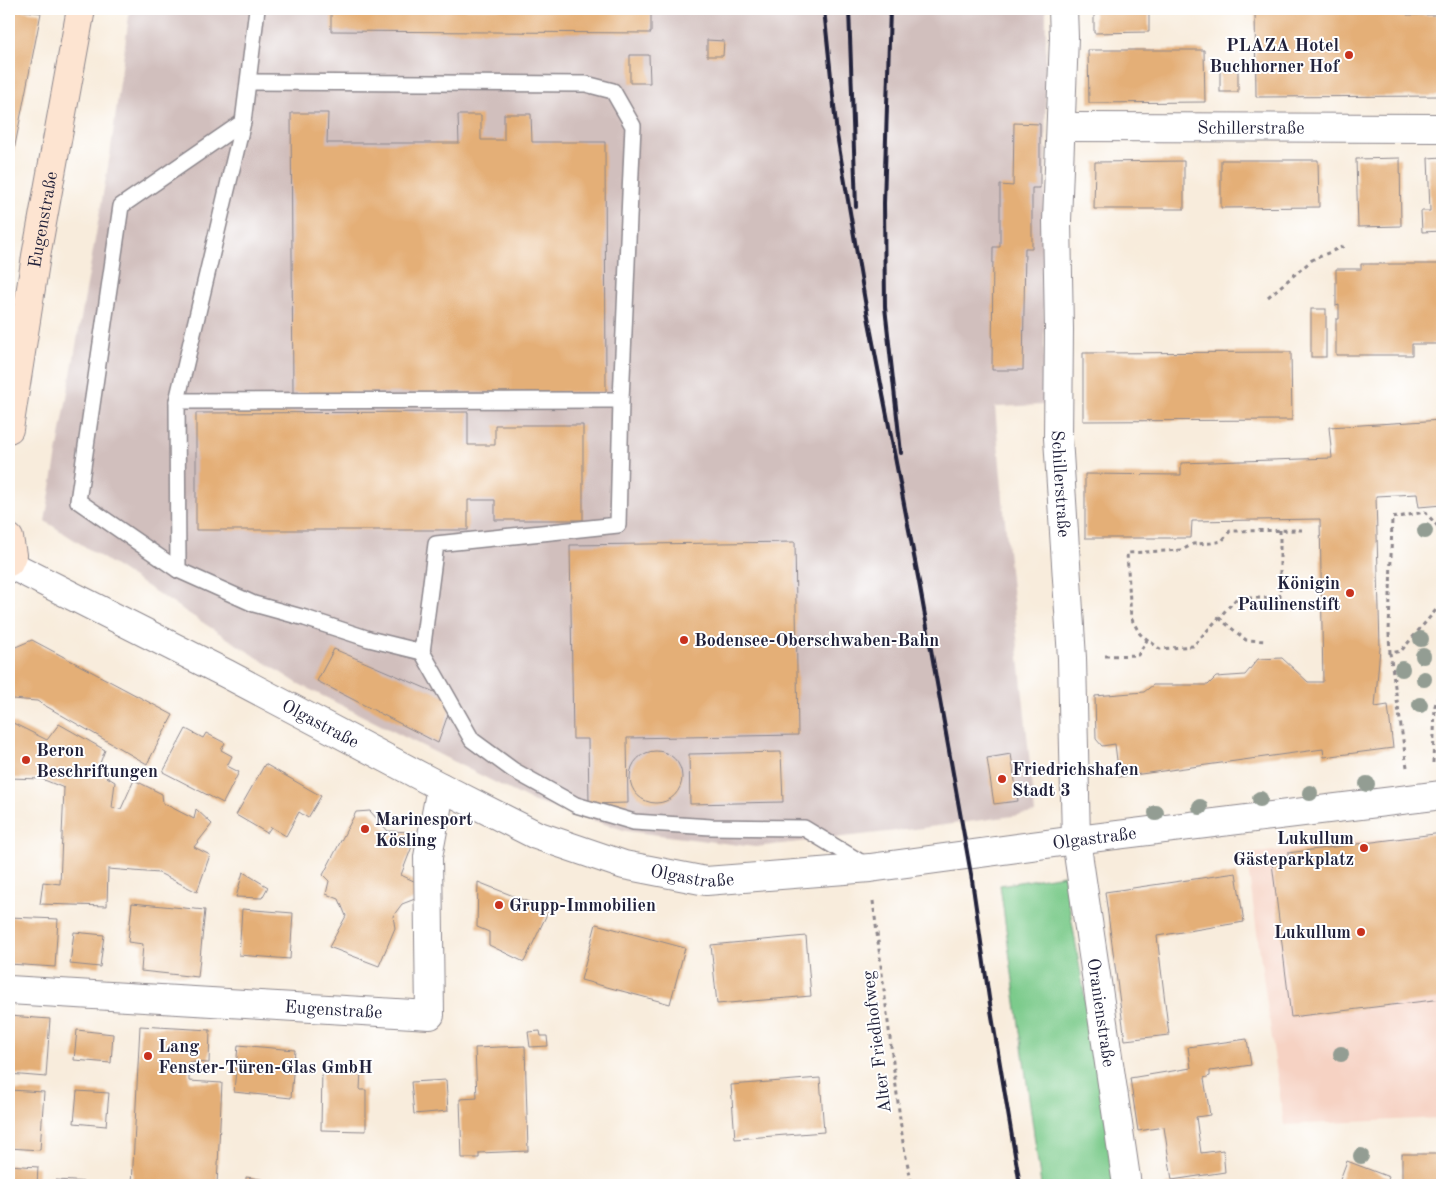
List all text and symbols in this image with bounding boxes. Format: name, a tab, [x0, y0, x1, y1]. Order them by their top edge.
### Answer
place label: PLAZA Hotel Buchhorner Hof	[1209, 37, 1341, 76]
marker: PLAZA Hotel Buchhorner Hof	[1343, 49, 1355, 61]
street label: Schillerstraße	[1197, 119, 1305, 138]
street label: Eugenstraße	[26, 170, 61, 269]
street label: Schillerstraße	[1048, 430, 1072, 538]
place label: Königin Paulinenstift	[1237, 575, 1340, 614]
marker: Königin Paulinenstift	[1344, 587, 1356, 599]
place label: Bodensee-Oberschwaben-Bahn	[694, 632, 939, 650]
marker: Bodensee-Oberschwaben-Bahn	[678, 634, 690, 646]
street label: Olgastraße	[279, 697, 362, 752]
place label: Beron Beschriftungen	[36, 742, 158, 781]
marker: Beron Beschriftungen	[20, 754, 32, 766]
place label: Friedrichshafen Stadt 3	[1012, 761, 1139, 800]
marker: Friedrichshafen Stadt 3	[996, 773, 1008, 785]
place label: Marinesport Kösling	[375, 811, 473, 850]
marker: Marinesport Kösling	[359, 823, 371, 835]
street label: Olgastraße	[1051, 825, 1137, 853]
place label: Lukullum Gästeparkplatz	[1233, 830, 1354, 869]
marker: Lukullum Gästeparkplatz	[1358, 842, 1370, 854]
street label: Olgastraße	[649, 862, 735, 891]
place label: Grupp-Immobilien	[509, 897, 656, 915]
marker: Grupp-Immobilien	[493, 899, 505, 911]
place label: Lukullum	[1274, 924, 1351, 942]
marker: Lukullum	[1355, 926, 1367, 938]
street label: Oranienstraße	[1084, 957, 1117, 1068]
street label: Alter Friedhofweg	[859, 969, 895, 1114]
street label: Eugenstraße	[284, 998, 383, 1022]
place label: Lang Fenster-Türen-Glas GmbH	[158, 1038, 373, 1077]
marker: Lang Fenster-Türen-Glas GmbH	[142, 1050, 154, 1062]

